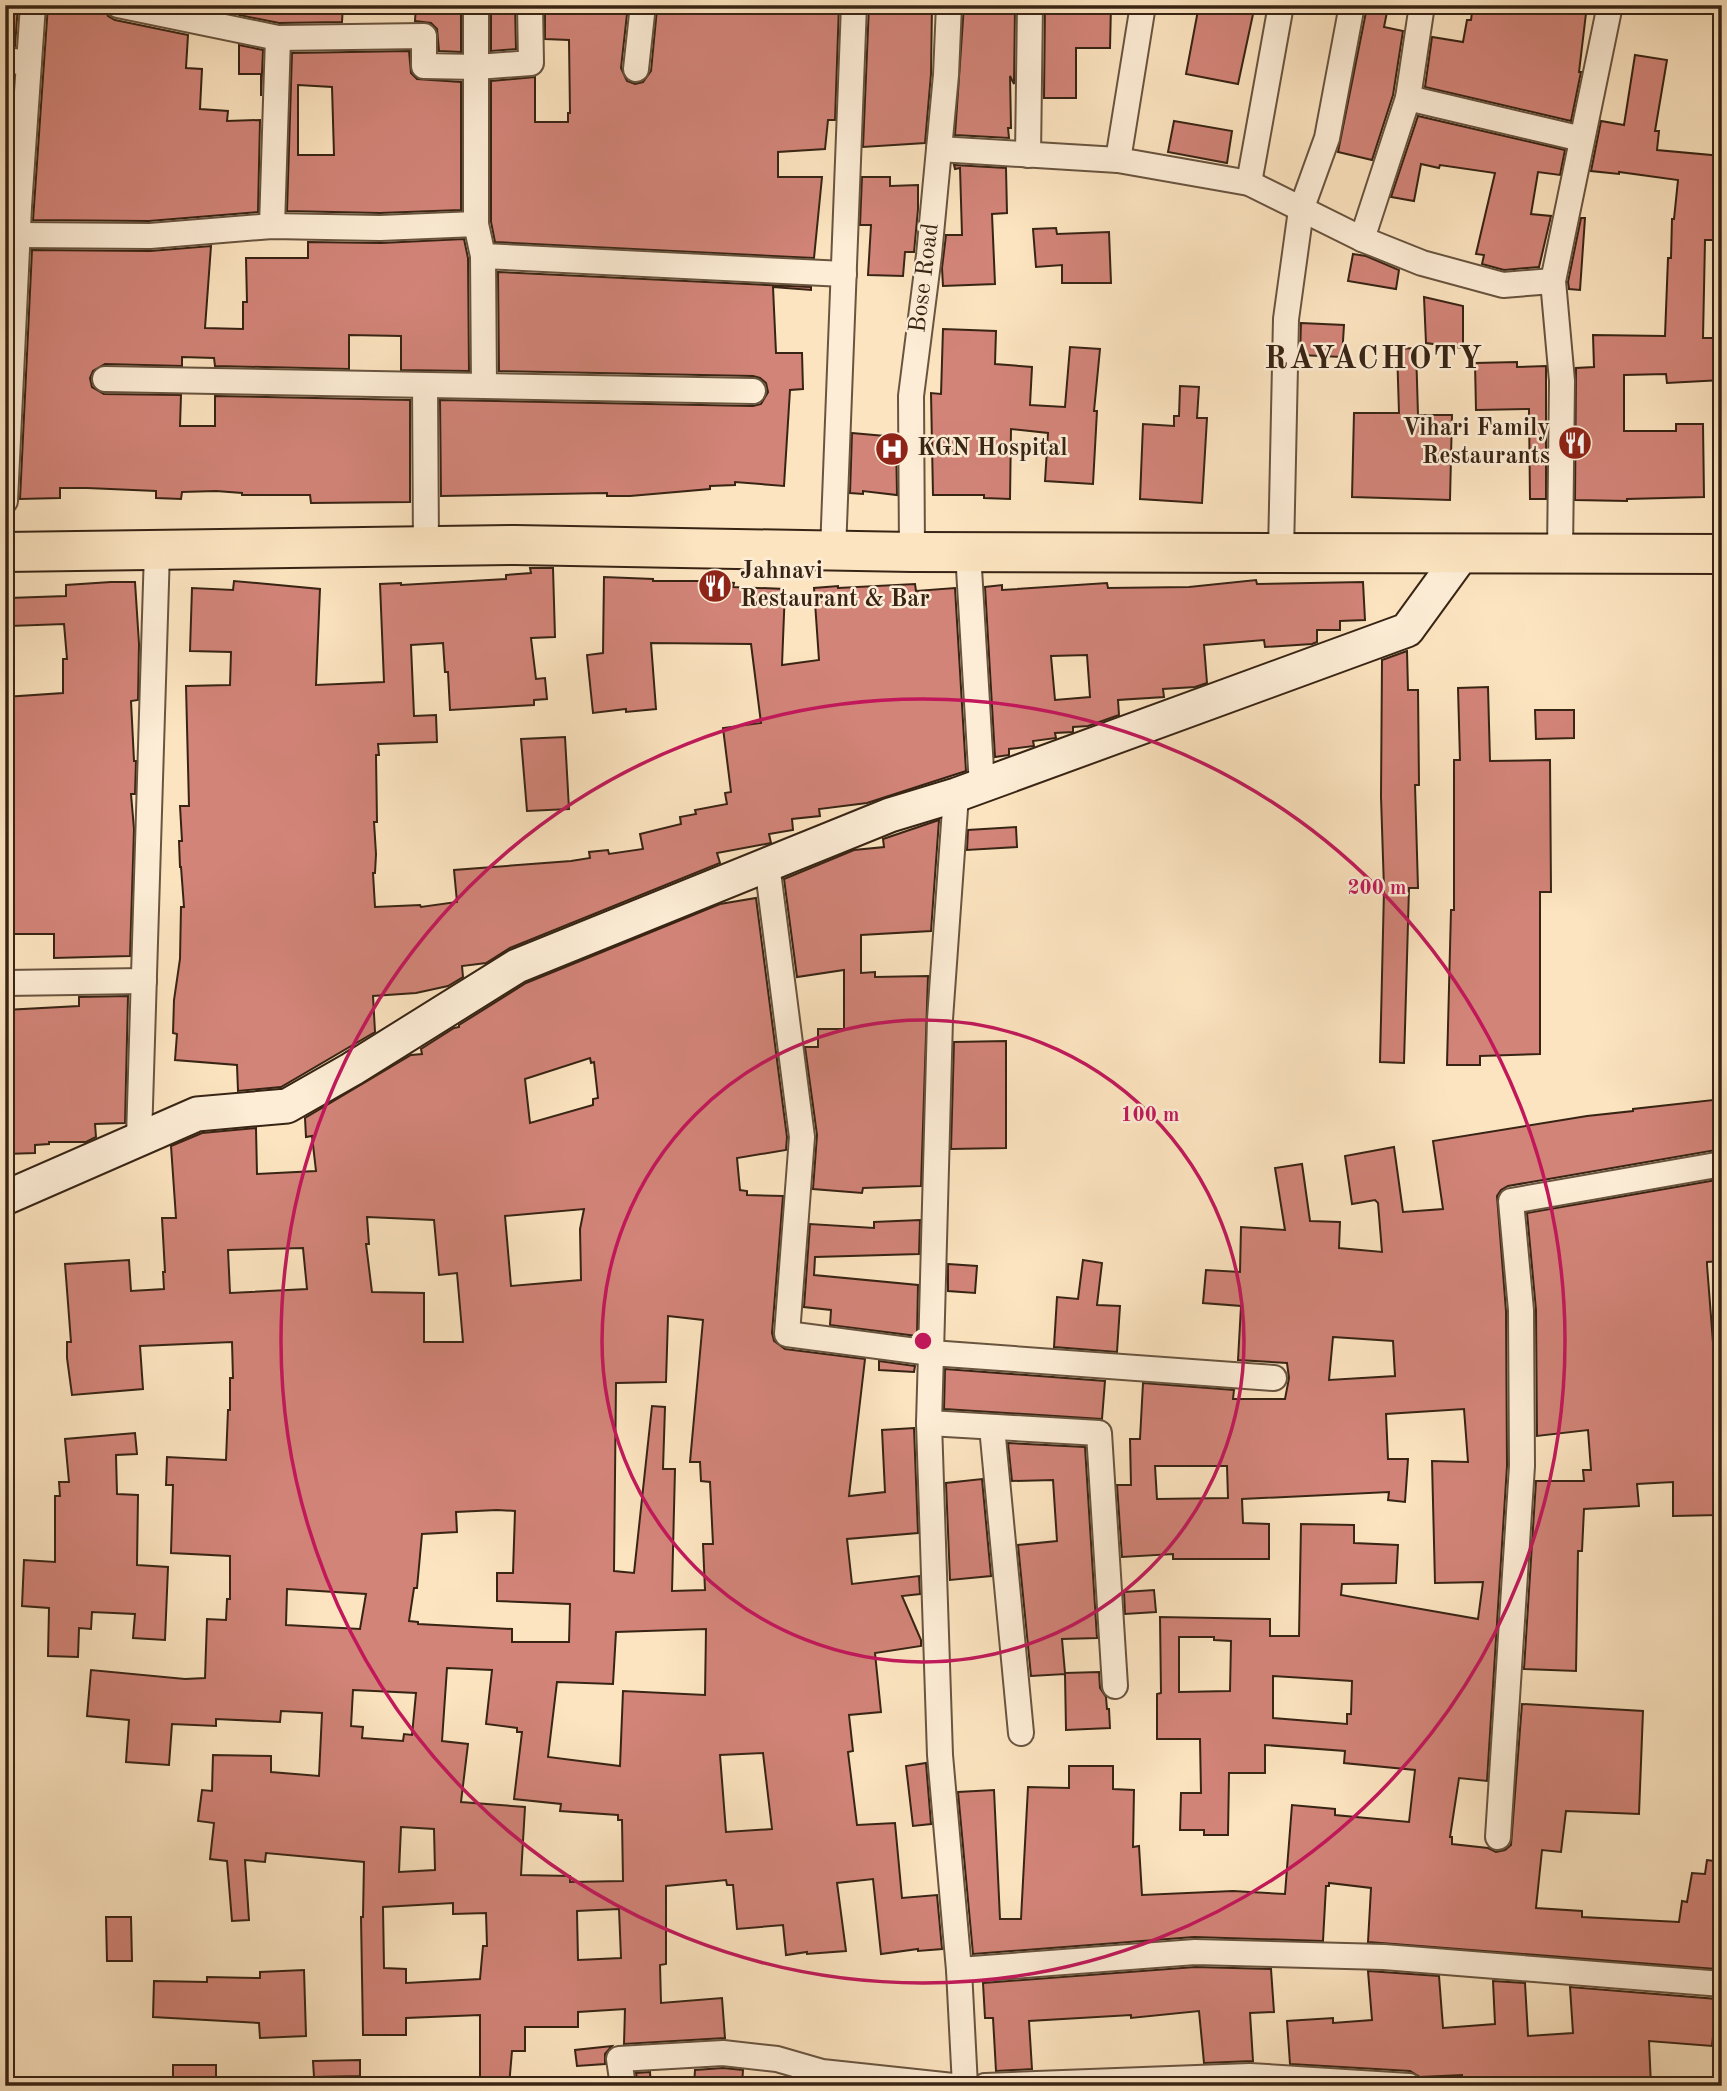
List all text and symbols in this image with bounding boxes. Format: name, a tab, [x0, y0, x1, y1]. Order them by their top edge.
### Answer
street label: Bose Road	[906, 222, 944, 334]
district label: RAYACHOTY	[1264, 344, 1484, 376]
place label: Vihari Family Restaurants	[1402, 417, 1550, 469]
restaurant icon: Vihari Family Restaurants	[1556, 424, 1594, 462]
hospital icon: KGN Hospital	[873, 430, 911, 468]
place label: KGN Hospital	[917, 437, 1068, 461]
place label: Jahnavi Restaurant & Bar	[740, 560, 930, 612]
restaurant icon: Jahnavi Restaurant & Bar	[696, 567, 734, 605]
text: 200 m	[1347, 878, 1407, 899]
text: 100 m	[1120, 1105, 1180, 1126]
centre of rings	[911, 1329, 935, 1353]

